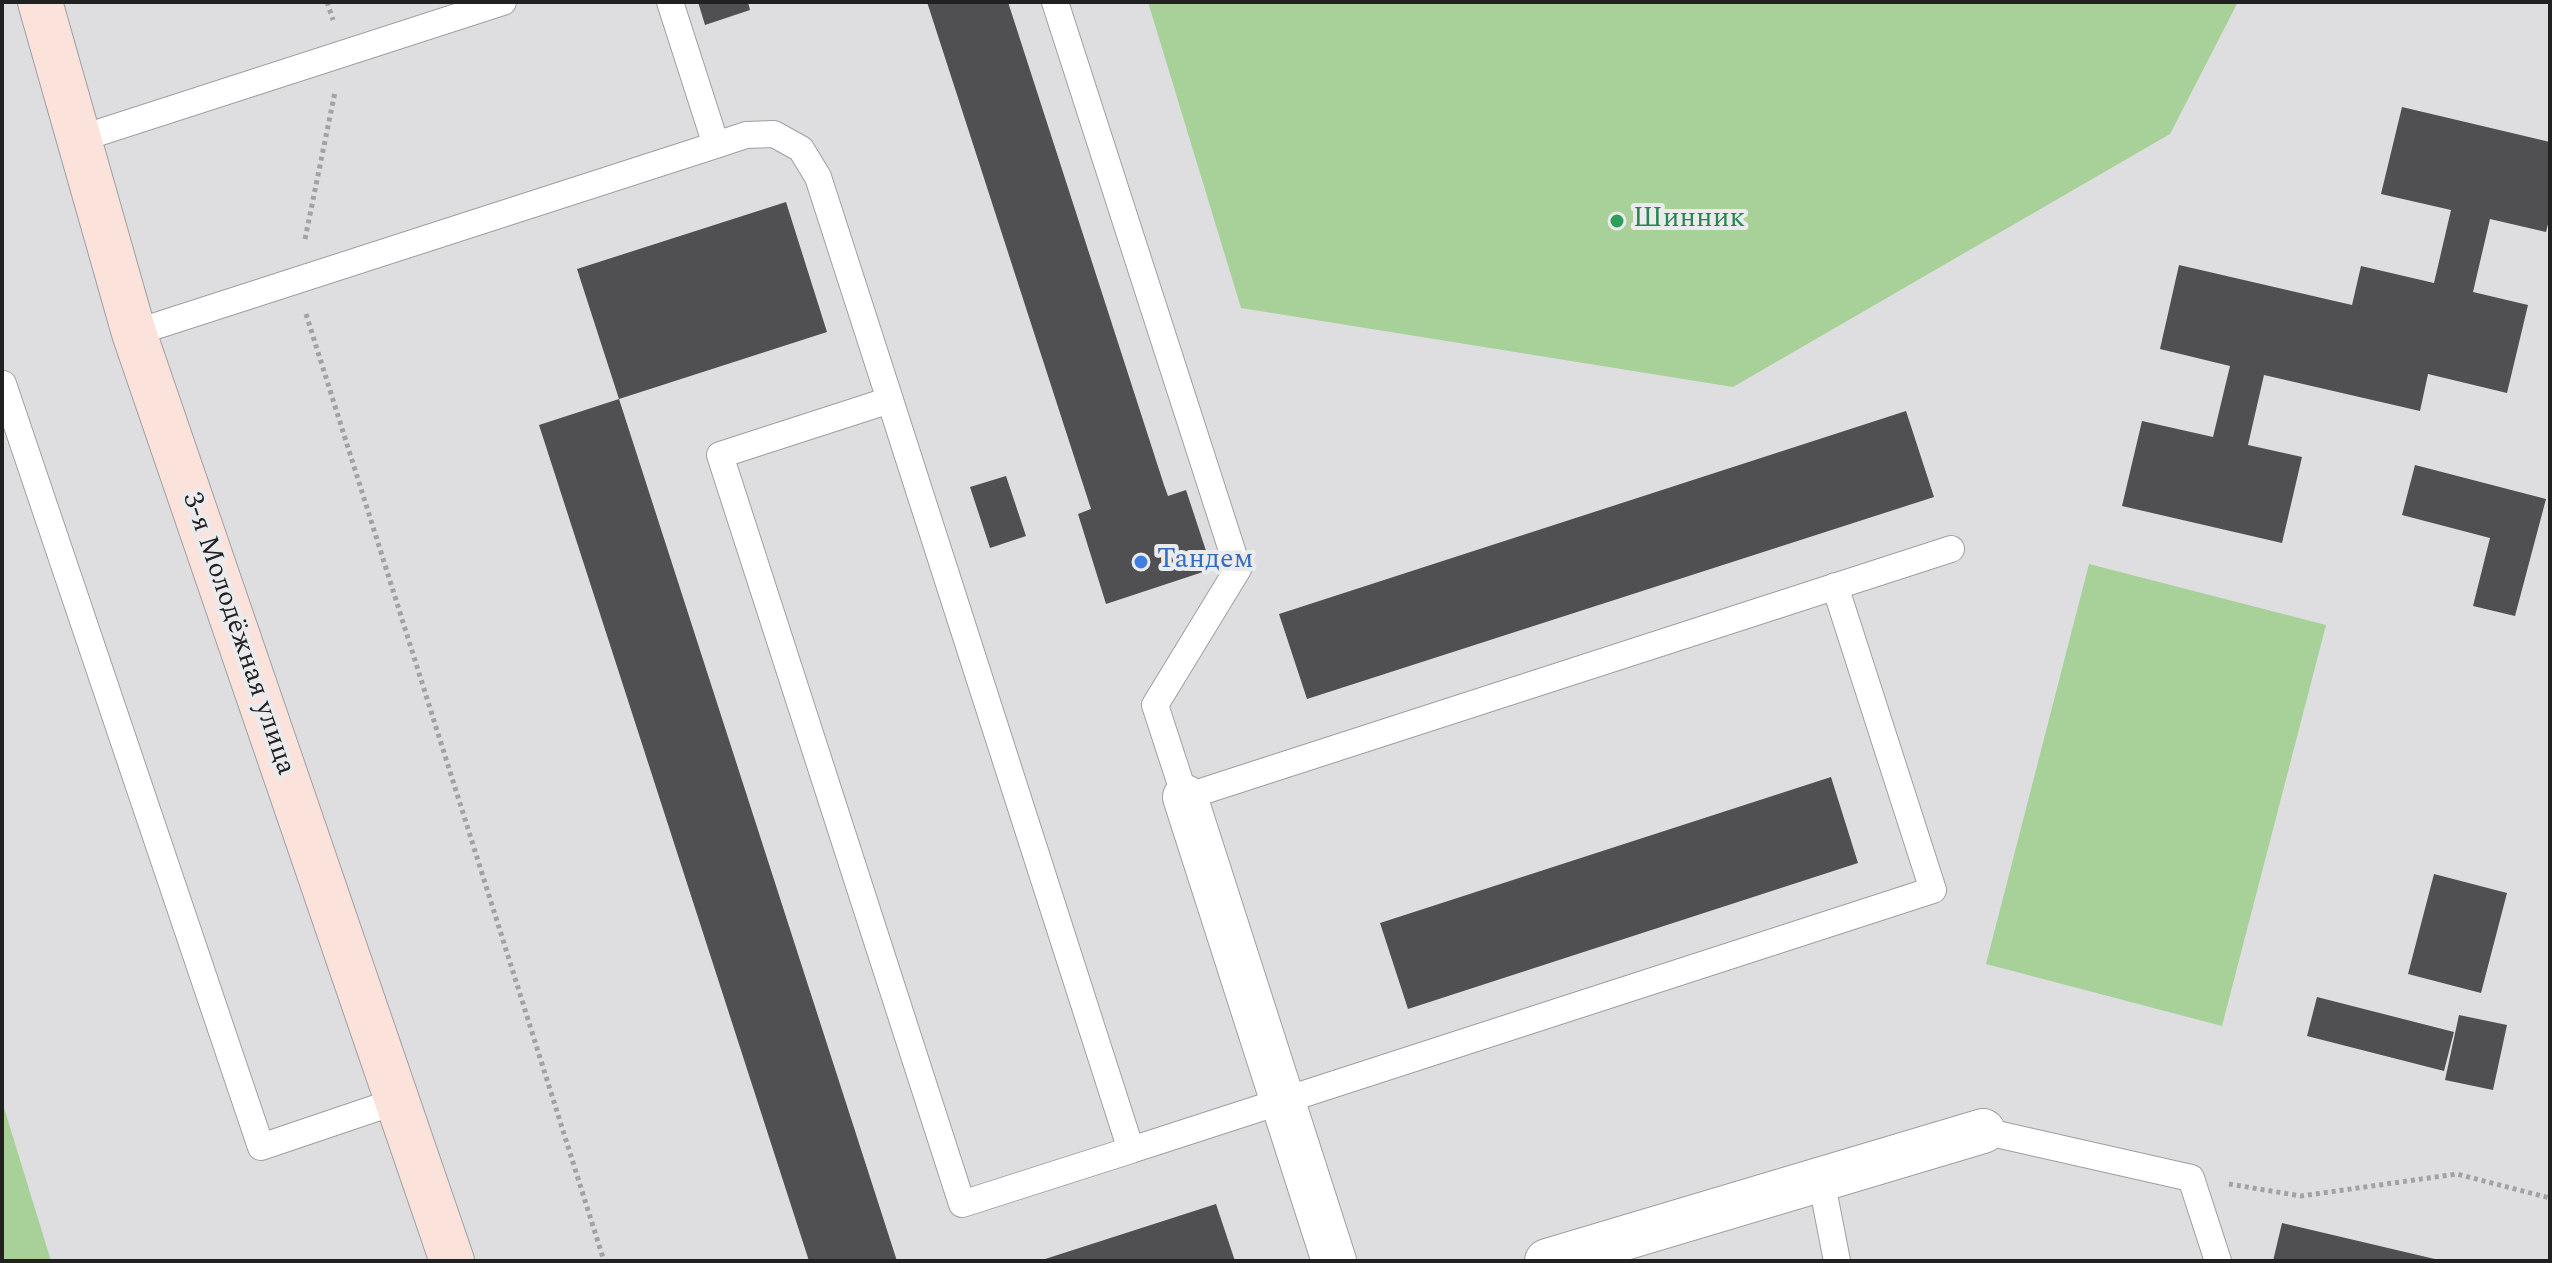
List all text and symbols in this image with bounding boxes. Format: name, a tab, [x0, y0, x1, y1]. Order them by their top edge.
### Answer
place label: Шинник	[1633, 204, 1745, 238]
marker: Шинник	[1608, 212, 1626, 230]
street label: 3-я Молодёжная улица	[173, 488, 301, 780]
place label: Тандем	[1157, 545, 1253, 579]
marker: Тандем	[1132, 553, 1150, 571]

